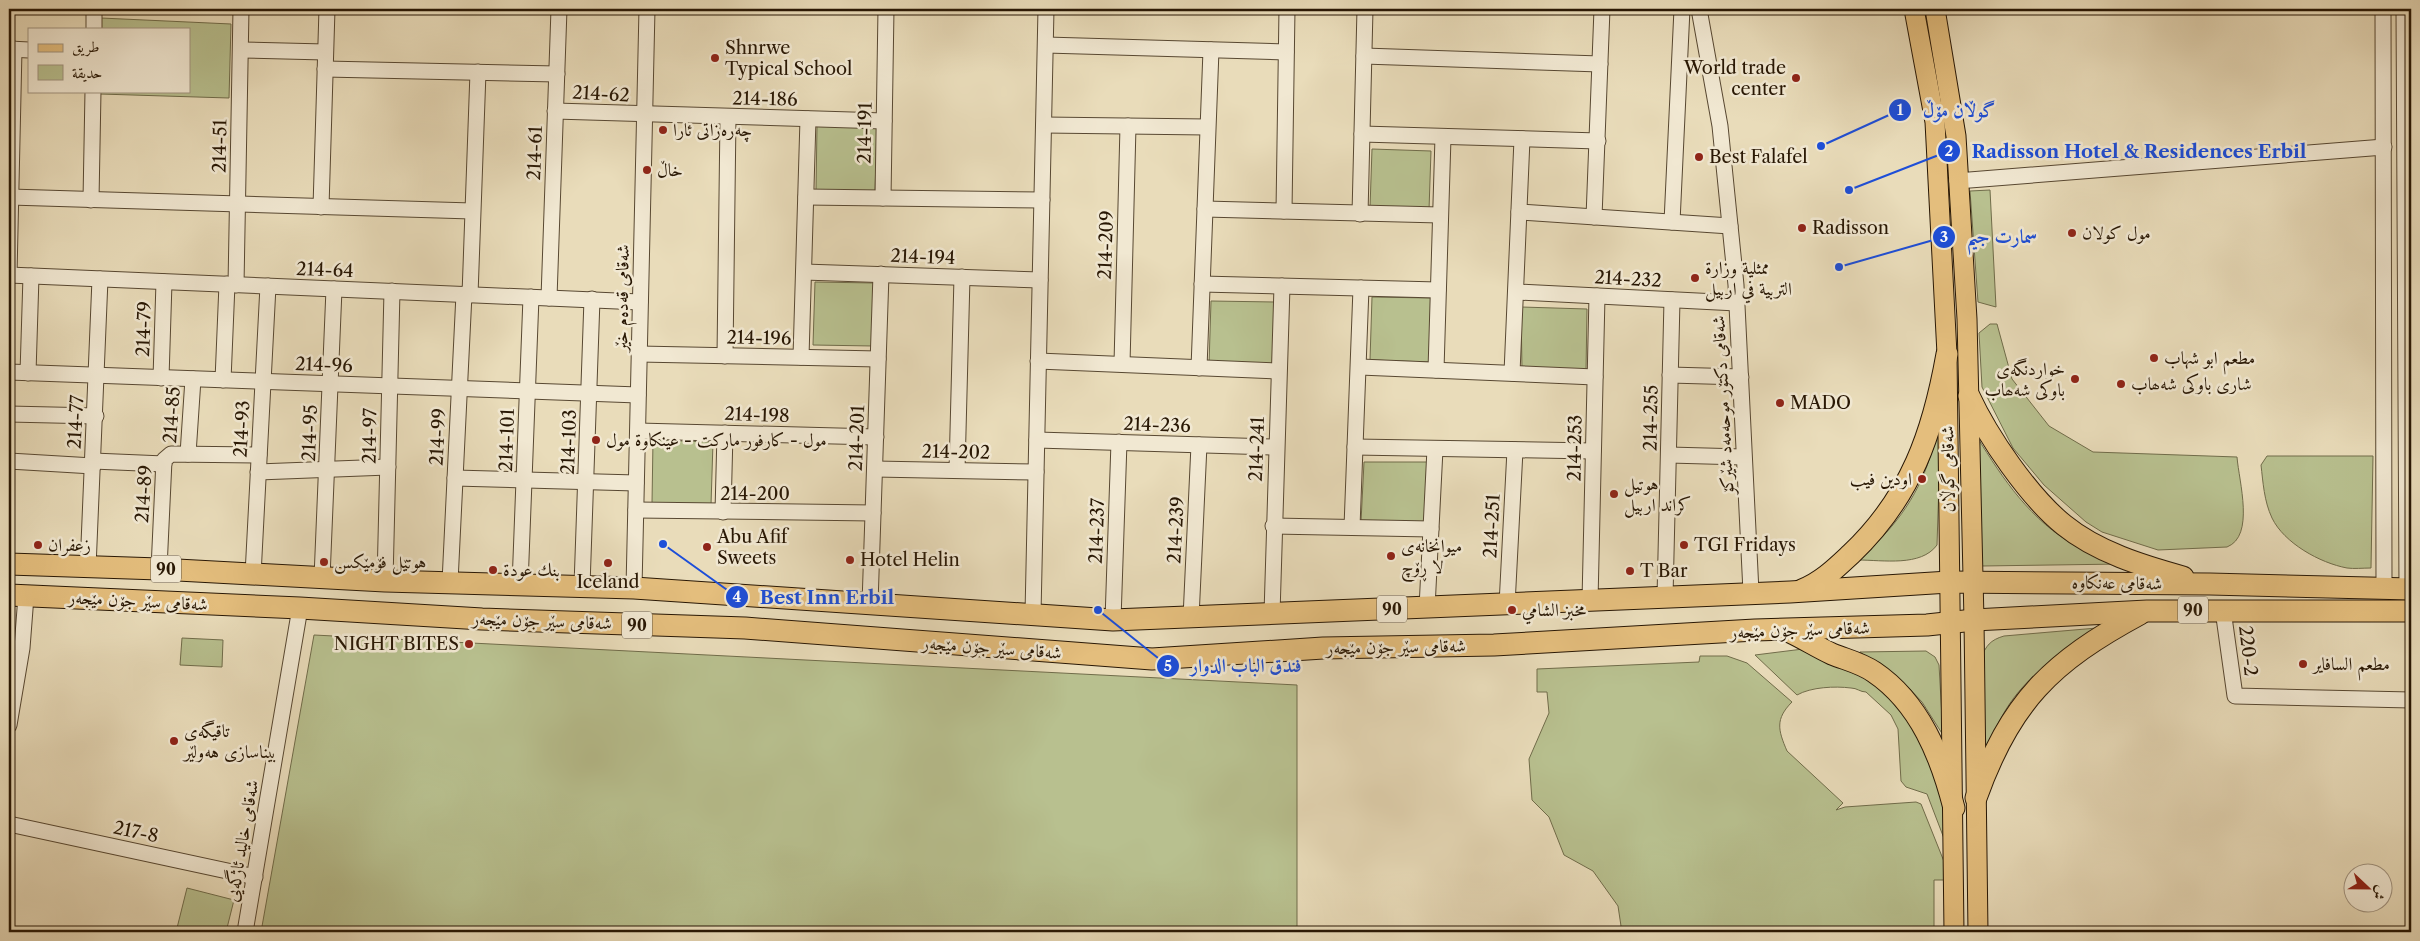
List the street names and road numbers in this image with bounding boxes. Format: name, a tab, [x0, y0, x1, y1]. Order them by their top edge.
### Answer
street label: 214-62	[572, 82, 630, 106]
street label: 214-186	[732, 87, 798, 111]
street label: 214-191	[853, 101, 877, 164]
street label: 214-51	[209, 118, 231, 173]
street label: 214-61	[523, 125, 547, 181]
street label: 214-209	[1094, 210, 1118, 280]
street label: شەقامی قەدەم خێر	[610, 244, 639, 354]
street label: 214-194	[890, 245, 956, 269]
street label: 214-64	[296, 258, 354, 282]
street label: 214-232	[1594, 266, 1662, 292]
street label: 214-79	[132, 301, 156, 357]
street label: شەقامی دکتۆر موحەمەد شێرکۆ	[1707, 315, 1739, 497]
street label: 214-196	[726, 326, 792, 350]
street label: 214-96	[295, 353, 353, 377]
street label: 214-255	[1639, 385, 1663, 451]
street label: 214-85	[159, 386, 185, 444]
street label: 214-77	[64, 394, 88, 449]
street label: 214-93	[230, 400, 254, 458]
street label: 214-198	[724, 403, 790, 427]
street label: 214-95	[298, 404, 322, 462]
street label: 214-201	[845, 404, 869, 471]
street label: 214-97	[359, 408, 381, 464]
street label: 214-99	[426, 408, 450, 466]
street label: 214-101	[495, 408, 519, 472]
street label: 214-103	[557, 409, 581, 475]
street label: 214-236	[1123, 413, 1191, 437]
street label: 214-253	[1563, 415, 1587, 481]
street label: 214-241	[1245, 416, 1269, 482]
street label: شەقامی گوڵان	[1936, 425, 1960, 513]
street label: 214-202	[921, 440, 991, 464]
street label: 214-89	[131, 464, 157, 524]
street label: 214-200	[720, 483, 790, 505]
street label: 214-251	[1479, 493, 1505, 559]
street label: 214-239	[1163, 496, 1189, 564]
street label: 214-237	[1085, 498, 1109, 564]
road number: 90	[151, 556, 181, 582]
street label: شەقامی عەنکاوە	[2071, 571, 2163, 595]
street label: شەقامی سێر جۆن مێجەر	[66, 586, 208, 616]
road number: 90	[1377, 596, 1407, 622]
road number: 90	[2178, 596, 2208, 624]
street label: شەقامی سێر جۆن مێجەر	[470, 607, 612, 634]
road number: 90	[622, 612, 652, 638]
street label: شەقامی سێر جۆن مێجەر	[1728, 617, 1870, 644]
street label: 220-2	[2234, 624, 2262, 678]
street label: شەقامی سێر جۆن مێجەر	[920, 632, 1062, 664]
street label: شەقامی سێر جۆن مێجەر	[1324, 635, 1466, 659]
street label: شەقامی خالید ئاژگەیی	[218, 778, 265, 904]
street label: 217-8	[112, 817, 160, 847]

